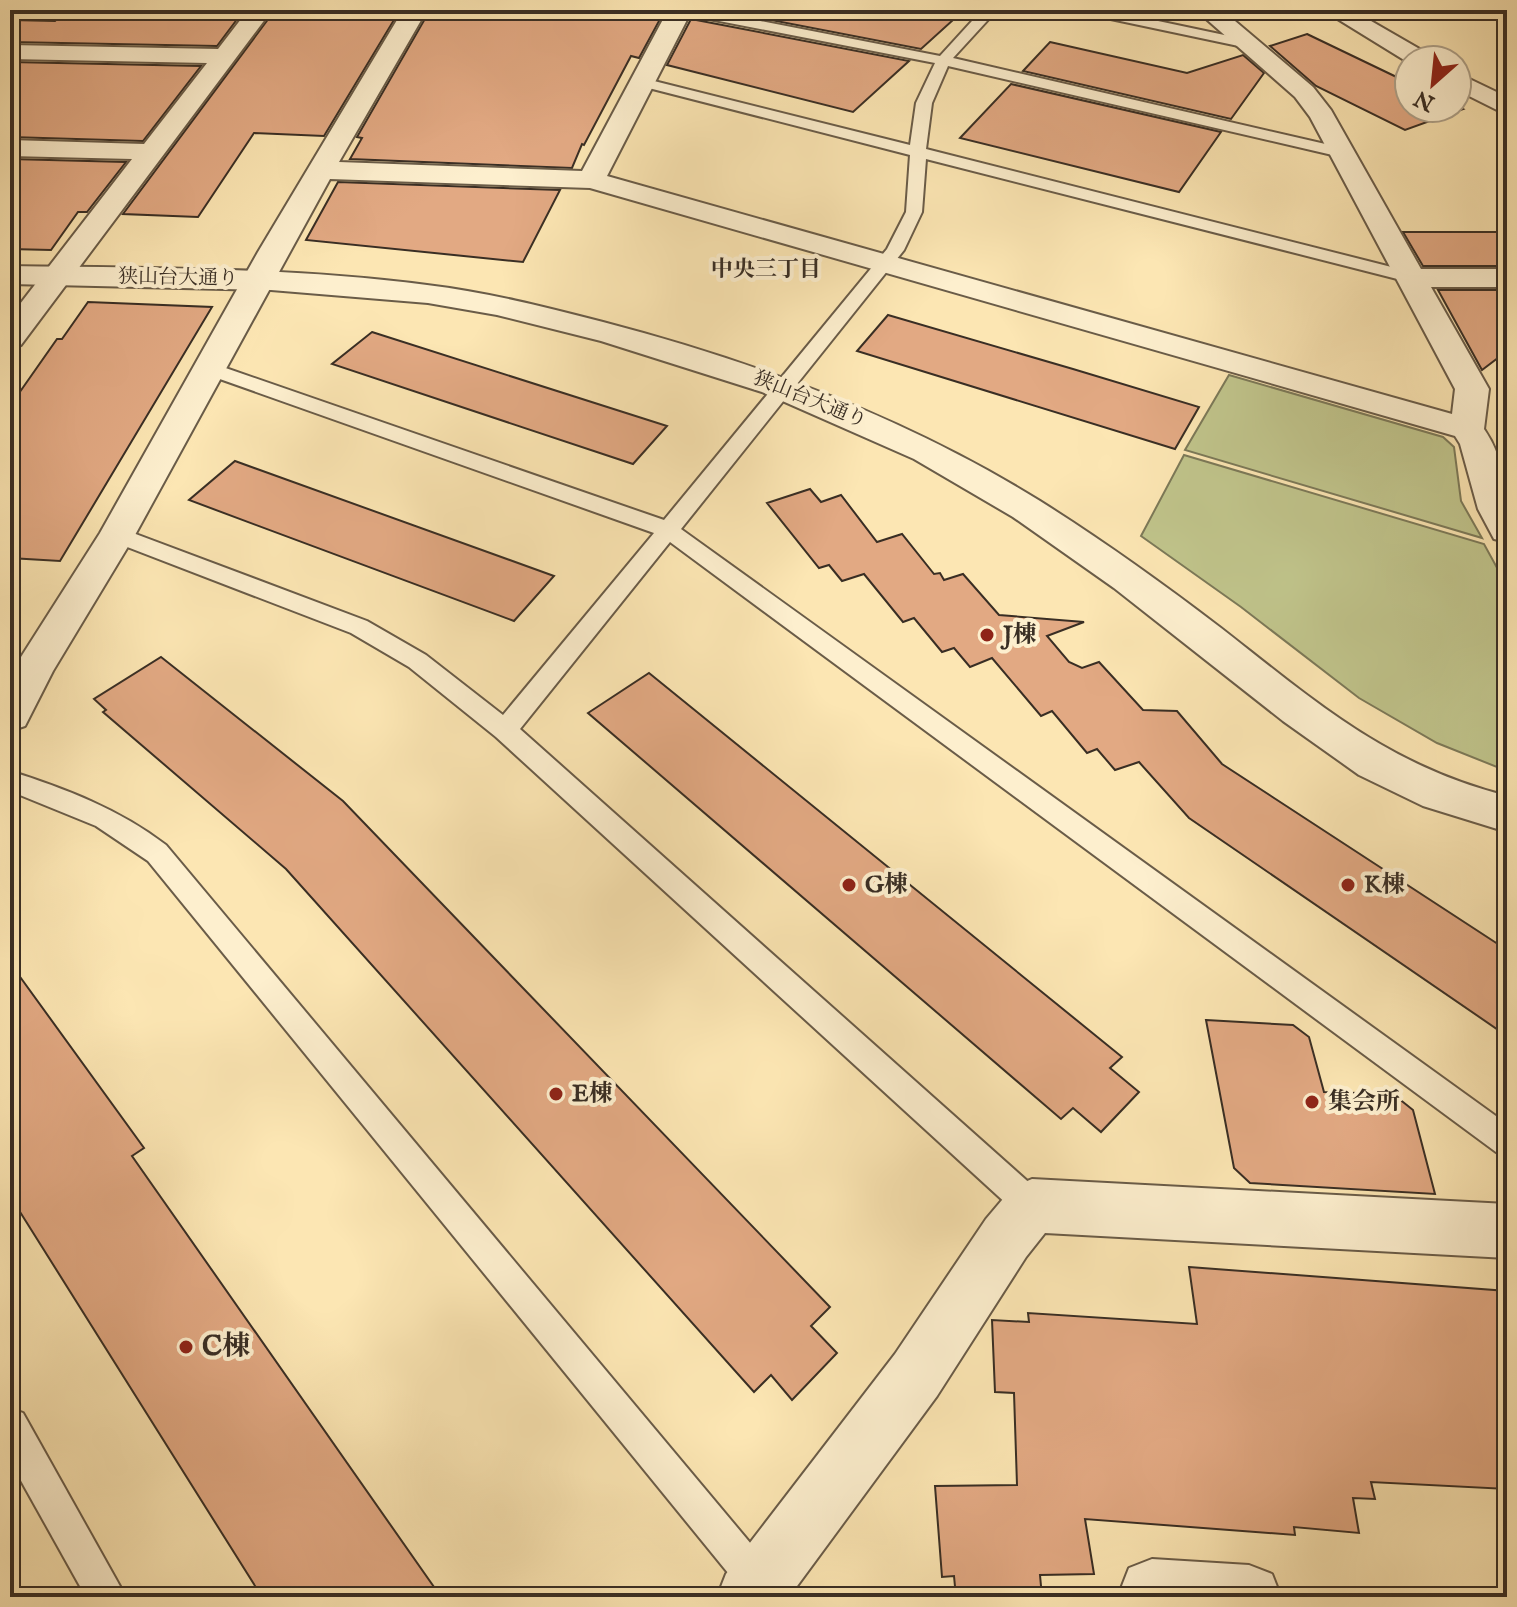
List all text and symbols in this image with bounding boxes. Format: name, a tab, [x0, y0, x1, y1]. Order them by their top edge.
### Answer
north arrow	[1393, 44, 1473, 124]
text: N	[1410, 83, 1441, 117]
district label: 中央三丁目	[711, 256, 821, 284]
street label: 狭山台大通り	[118, 264, 238, 292]
street label: 狭山台大通り	[750, 366, 870, 434]
place label: J棟	[1000, 620, 1037, 651]
marker: J棟	[978, 626, 996, 644]
place label: G棟	[865, 870, 908, 901]
place label: K棟	[1364, 870, 1405, 901]
marker: G棟	[840, 876, 858, 894]
marker: K棟	[1339, 876, 1357, 894]
place label: E棟	[572, 1079, 613, 1110]
marker: E棟	[547, 1085, 565, 1103]
place label: 集会所	[1328, 1087, 1400, 1118]
marker: 集会所	[1303, 1093, 1321, 1111]
place label: C棟	[202, 1330, 250, 1365]
marker: C棟	[177, 1338, 195, 1356]

